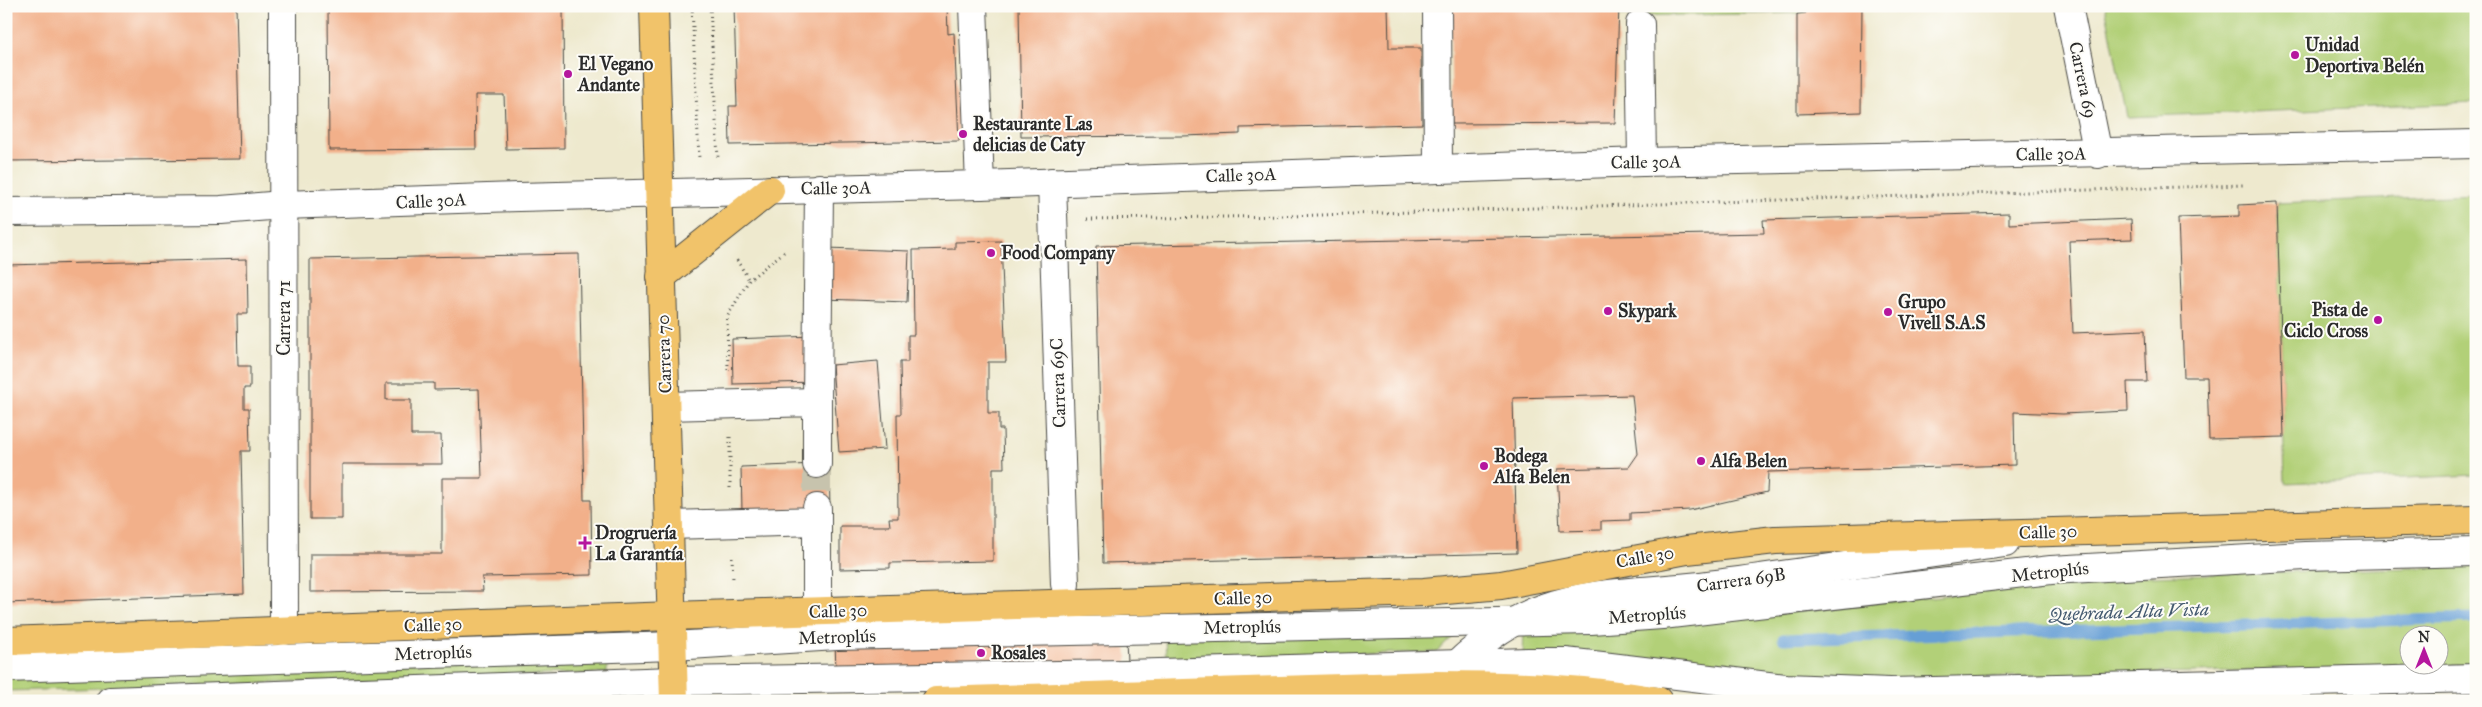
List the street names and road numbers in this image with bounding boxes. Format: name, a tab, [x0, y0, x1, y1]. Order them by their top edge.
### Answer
street label: Carrera 69	[2064, 40, 2102, 120]
street label: Calle 30A	[2015, 142, 2087, 166]
street label: Calle 30A	[1610, 150, 1682, 174]
street label: Calle 30A	[1205, 163, 1277, 187]
street label: Calle 30A	[800, 176, 872, 200]
street label: Calle 30A	[395, 188, 467, 214]
street label: Carrera 71	[273, 280, 295, 356]
street label: Carrera 70	[652, 314, 676, 394]
street label: Carrera 69C	[1045, 338, 1071, 428]
street label: Calle 30	[2018, 520, 2078, 544]
street label: Calle 30	[1614, 541, 1676, 573]
street label: Metroplús	[2010, 557, 2090, 587]
street label: Carrera 69B	[1695, 563, 1787, 597]
street label: Calle 30	[1213, 586, 1273, 610]
street label: Calle 30	[808, 599, 868, 623]
street label: Metroplús	[1607, 601, 1687, 629]
street label: Calle 30	[403, 613, 463, 637]
street label: Metroplús	[1203, 615, 1281, 639]
street label: Metroplús	[798, 625, 876, 649]
street label: Metroplús	[394, 641, 472, 665]

